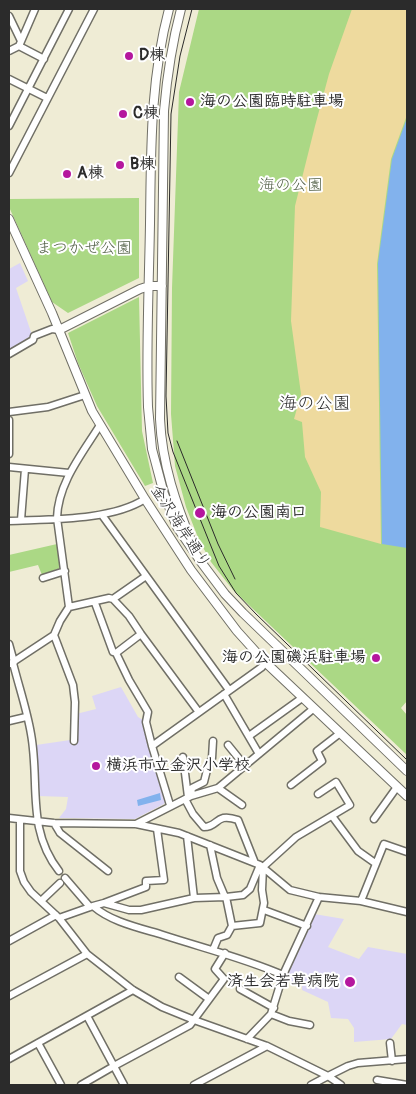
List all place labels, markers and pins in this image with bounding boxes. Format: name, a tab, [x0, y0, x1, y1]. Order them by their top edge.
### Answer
place label: D棟	[139, 46, 165, 66]
marker: D棟	[123, 50, 135, 62]
place label: 海の公園臨時駐車場	[200, 92, 344, 112]
marker: 海の公園臨時駐車場	[184, 96, 196, 108]
place label: C棟	[133, 104, 159, 124]
marker: C棟	[117, 108, 129, 120]
place label: B棟	[130, 155, 155, 175]
marker: B棟	[114, 159, 126, 171]
place label: A棟	[77, 164, 103, 184]
marker: A棟	[61, 168, 73, 180]
place label: 海の公園南口	[211, 503, 307, 523]
marker: 海の公園南口	[193, 506, 207, 520]
place label: 海の公園磯浜駐車場	[222, 648, 366, 668]
marker: 海の公園磯浜駐車場	[370, 652, 382, 664]
place label: 横浜市立金沢小学校	[106, 756, 250, 776]
marker: 横浜市立金沢小学校	[90, 760, 102, 772]
place label: 済生会若草病院	[227, 972, 339, 992]
marker: 済生会若草病院	[343, 975, 357, 989]

